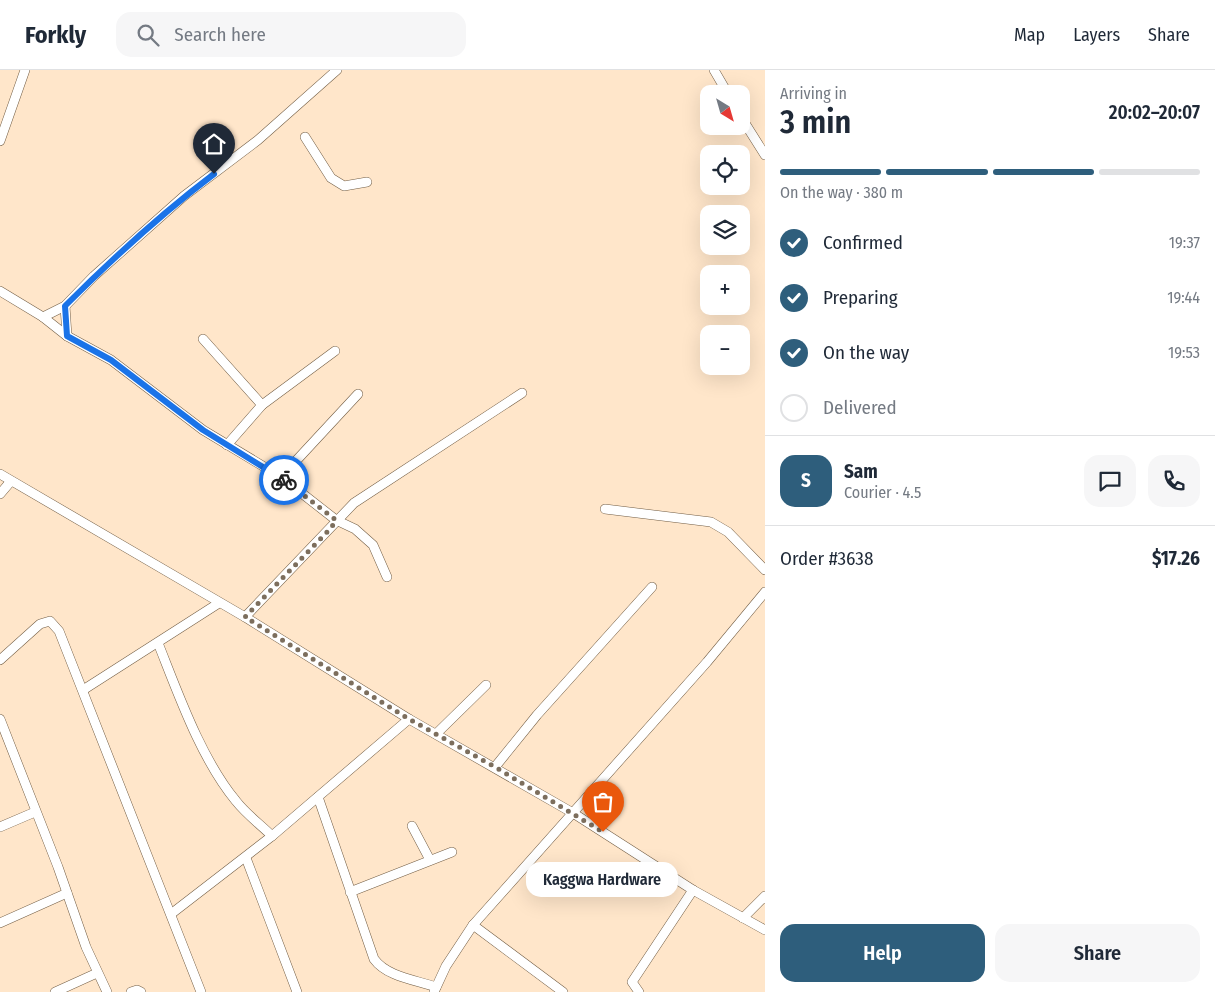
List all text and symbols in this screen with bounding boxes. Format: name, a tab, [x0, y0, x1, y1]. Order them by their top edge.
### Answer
search box	[116, 12, 466, 57]
text: Forkly	[25, 21, 86, 49]
icon: search	[134, 21, 162, 49]
text: Search here	[174, 23, 266, 46]
text: Map	[1014, 24, 1045, 46]
text: Layers	[1073, 24, 1120, 46]
text: Share	[1148, 24, 1190, 46]
text: Arriving in	[780, 84, 847, 103]
north arrow	[700, 85, 750, 135]
map controls	[700, 85, 750, 375]
text: 20:02–20:07	[1109, 101, 1200, 124]
text: 3 min	[780, 103, 851, 141]
pin	[193, 123, 235, 174]
icon: home	[200, 130, 228, 158]
button: locate	[700, 145, 750, 195]
text: On the way · 380 m	[780, 183, 903, 202]
button: layers	[700, 205, 750, 255]
icon: check	[780, 229, 808, 257]
text: Confirmed	[823, 231, 903, 254]
text: 19:37	[1169, 233, 1200, 252]
button: +	[700, 265, 750, 315]
icon: check	[780, 284, 808, 312]
text: Preparing	[823, 286, 898, 309]
text: 19:44	[1167, 288, 1200, 307]
button: −	[700, 325, 750, 375]
icon: check	[780, 339, 808, 367]
text: On the way	[823, 341, 909, 364]
text: 19:53	[1168, 343, 1200, 362]
text: Delivered	[823, 396, 897, 419]
courier	[259, 455, 309, 505]
button: chat	[1084, 455, 1136, 507]
button: phone	[1148, 455, 1200, 507]
text: Sam	[844, 460, 878, 483]
icon: bike	[270, 466, 298, 494]
text: S	[801, 469, 811, 492]
text: Courier · 4.5	[844, 483, 921, 502]
text: Order #3638	[780, 547, 873, 570]
text: $17.26	[1152, 547, 1200, 570]
pin	[582, 781, 624, 832]
icon: bag	[589, 788, 617, 816]
callout: Kaggwa Hardware	[527, 862, 679, 897]
text: Kaggwa Hardware	[543, 870, 661, 889]
button: Help	[780, 924, 985, 982]
button: Share	[995, 924, 1200, 982]

